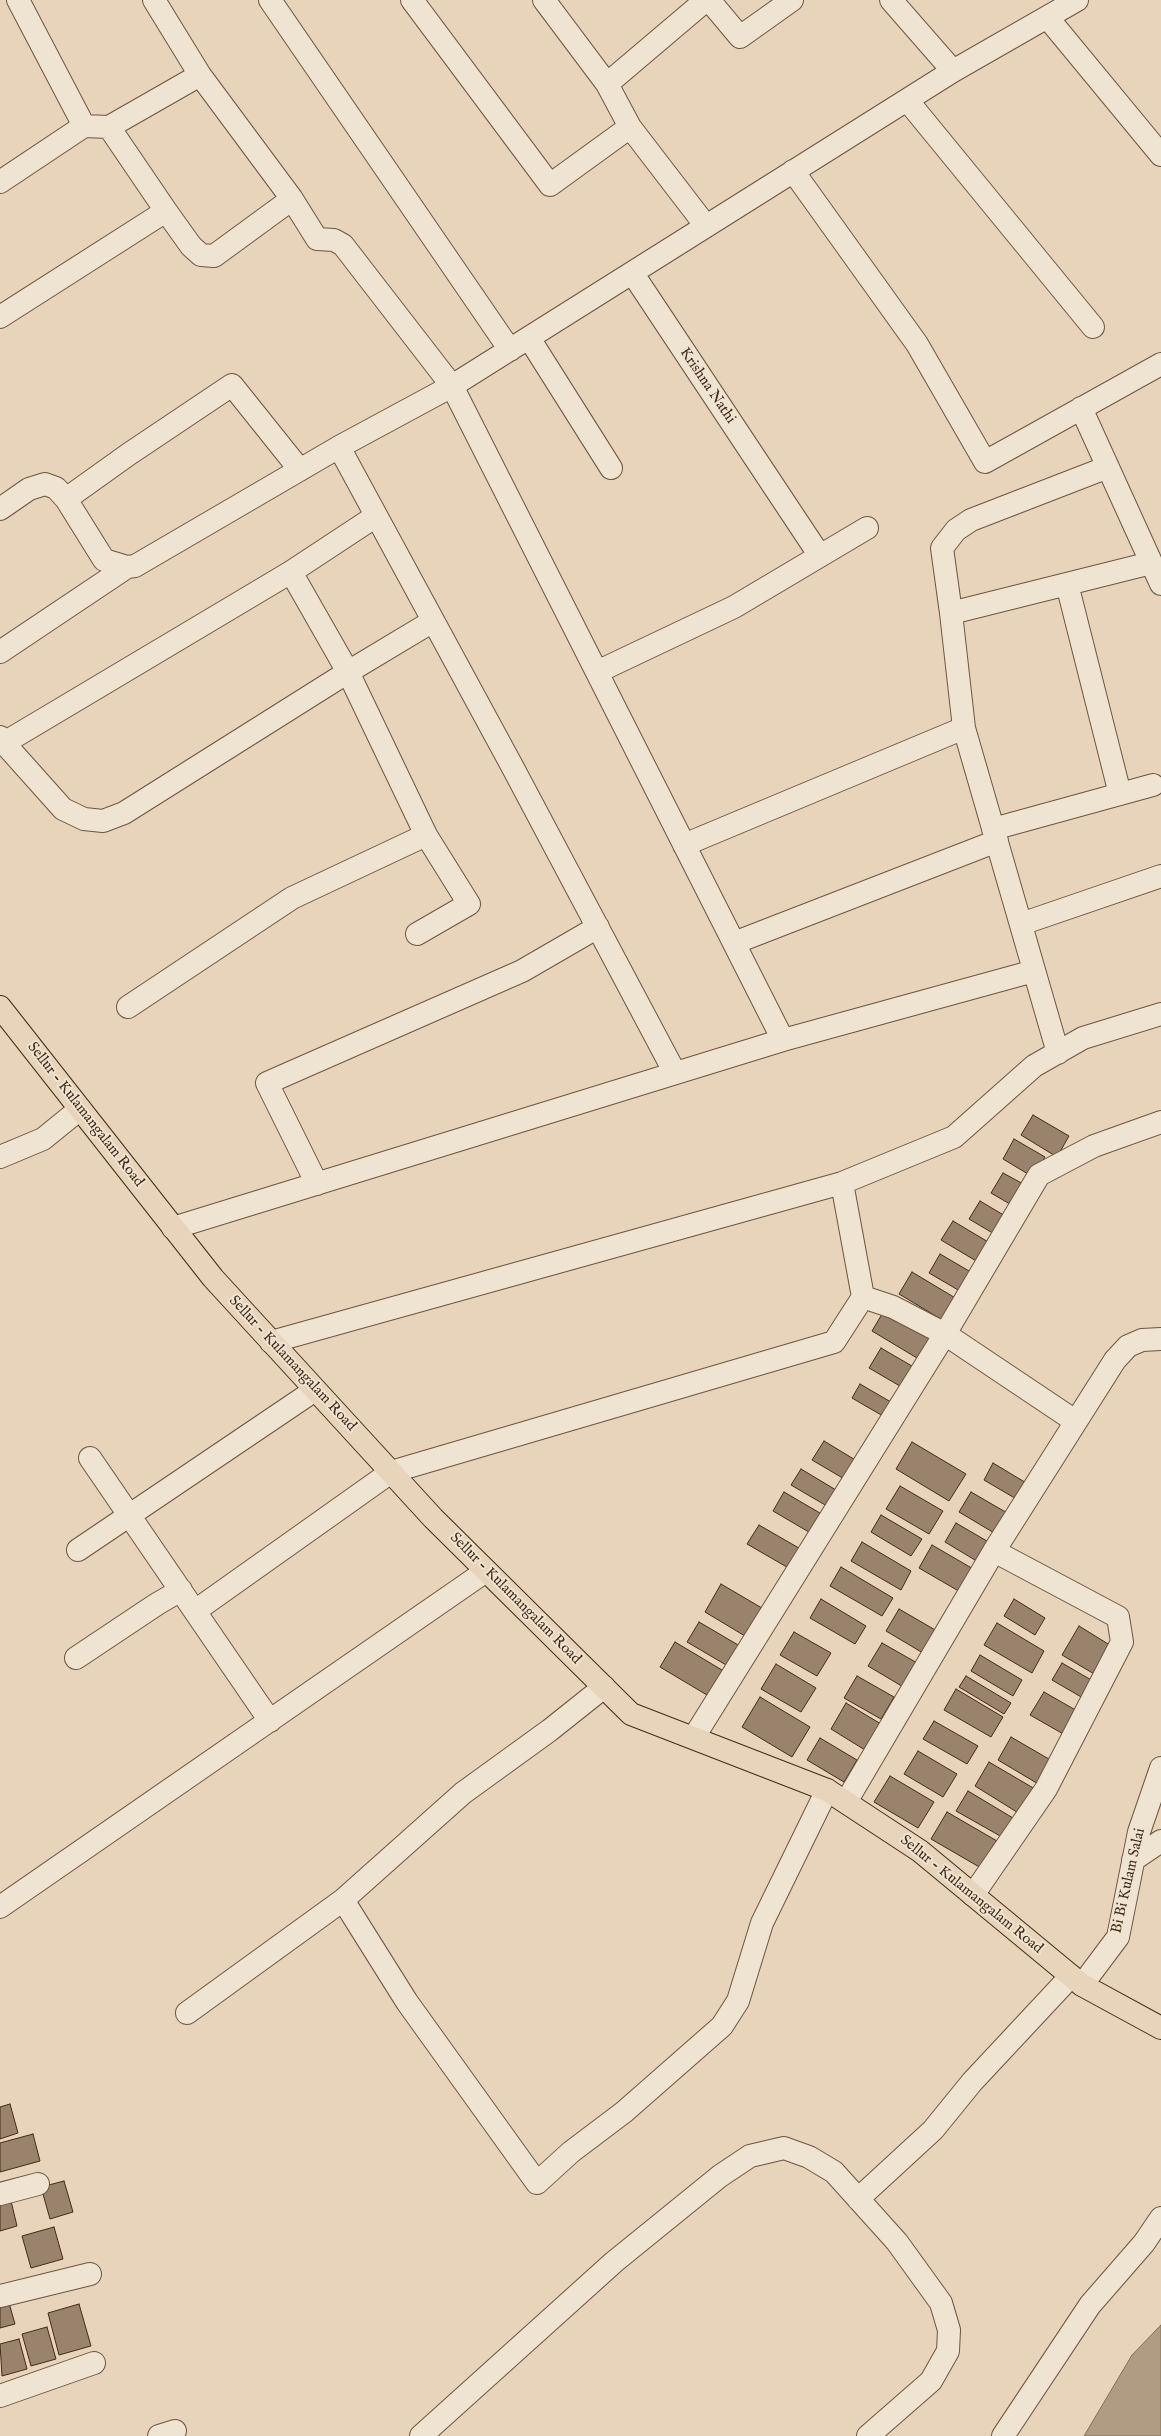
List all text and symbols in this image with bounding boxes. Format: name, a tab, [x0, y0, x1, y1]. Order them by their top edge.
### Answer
street label: Krishna Nathi	[675, 345, 739, 427]
street label: Sellur - Kulamangalam Road	[23, 1039, 147, 1191]
street label: Sellur - Kulamangalam Road	[224, 1293, 360, 1435]
street label: Sellur - Kulamangalam Road	[445, 1529, 585, 1669]
street label: Bi Bi Kulam Salai	[1108, 1827, 1150, 1935]
street label: Sellur - Kulamangalam Road	[896, 1832, 1046, 1958]

